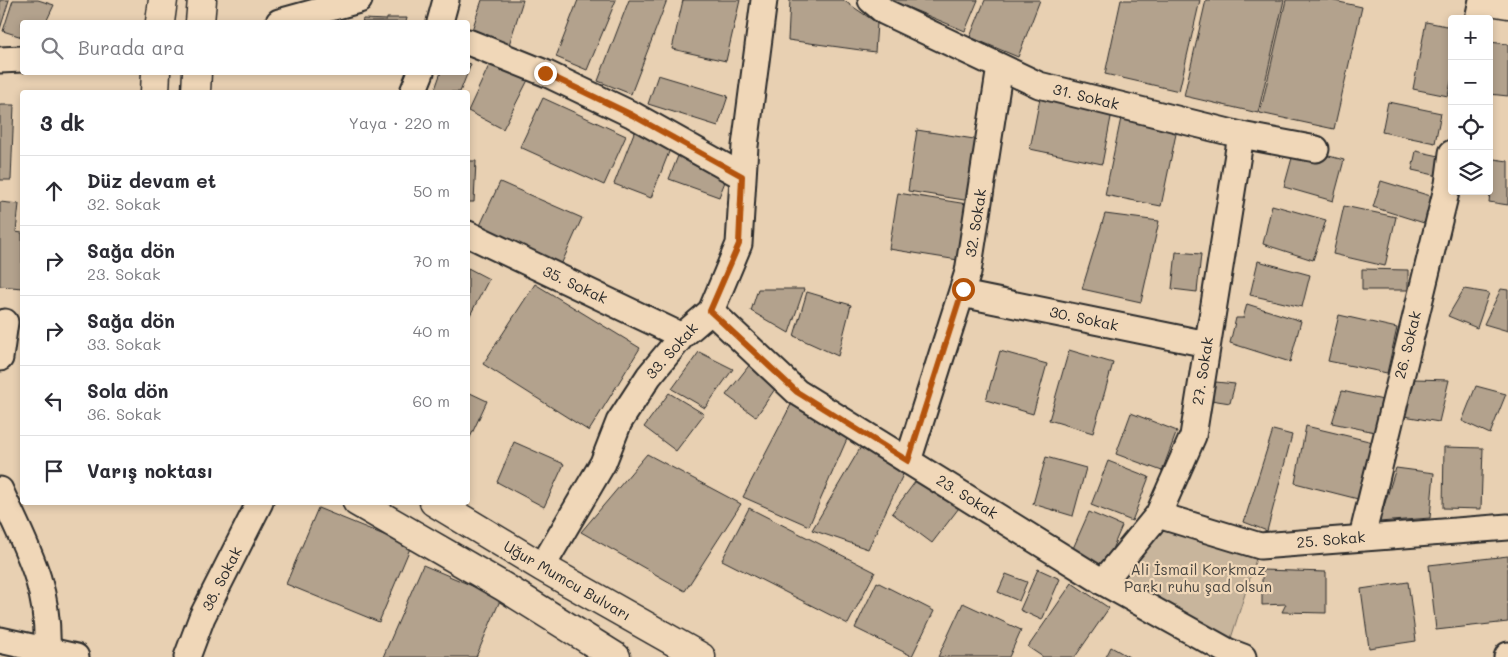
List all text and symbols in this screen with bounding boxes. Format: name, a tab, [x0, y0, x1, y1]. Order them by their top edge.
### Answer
map controls	[1448, 15, 1493, 195]
button: +	[1448, 15, 1493, 60]
search box	[20, 20, 470, 75]
icon: search	[38, 34, 66, 62]
text: Burada ara	[78, 35, 185, 60]
button: −	[1448, 60, 1493, 105]
route end	[534, 62, 557, 85]
street label: 31. Sokak	[1051, 78, 1121, 114]
button: locate	[1448, 105, 1493, 150]
text: 3 dk	[40, 109, 85, 136]
text: Yaya · 220 m	[348, 112, 450, 133]
button: layers	[1448, 150, 1493, 195]
text: Düz devam et	[87, 168, 216, 193]
icon: ahead	[40, 177, 68, 205]
text: 50 m	[413, 180, 450, 201]
street label: 32. Sokak	[960, 187, 990, 258]
text: 32. Sokak	[87, 193, 161, 214]
text: Sağa dön	[87, 238, 175, 263]
icon: right	[40, 247, 68, 275]
text: 70 m	[413, 250, 450, 271]
street label: 35. Sokak	[540, 260, 611, 308]
text: 23. Sokak	[87, 263, 161, 284]
route start	[952, 278, 975, 301]
street label: 30. Sokak	[1048, 301, 1121, 335]
text: Sağa dön	[87, 308, 175, 333]
street label: 26. Sokak	[1389, 309, 1425, 381]
icon: right	[40, 317, 68, 345]
street label: 33. Sokak	[641, 318, 702, 383]
text: 40 m	[413, 320, 450, 341]
text: 33. Sokak	[87, 333, 161, 354]
street label: 27. Sokak	[1187, 335, 1217, 406]
text: Sola dön	[87, 378, 169, 403]
icon: left	[40, 387, 68, 415]
text: 60 m	[413, 390, 450, 411]
text: 36. Sokak	[87, 403, 161, 424]
icon: arrive	[40, 457, 68, 485]
text: Varış noktası	[87, 458, 213, 483]
street label: 23. Sokak	[933, 469, 1002, 523]
street label: 25. Sokak	[1296, 526, 1366, 552]
street label: Uğur Mumcu Bulvarı	[500, 535, 635, 625]
street label: 38. Sokak	[196, 543, 246, 614]
park label: Ali İsmail Korkmaz Parkı ruhu şad olsun	[1124, 559, 1272, 596]

